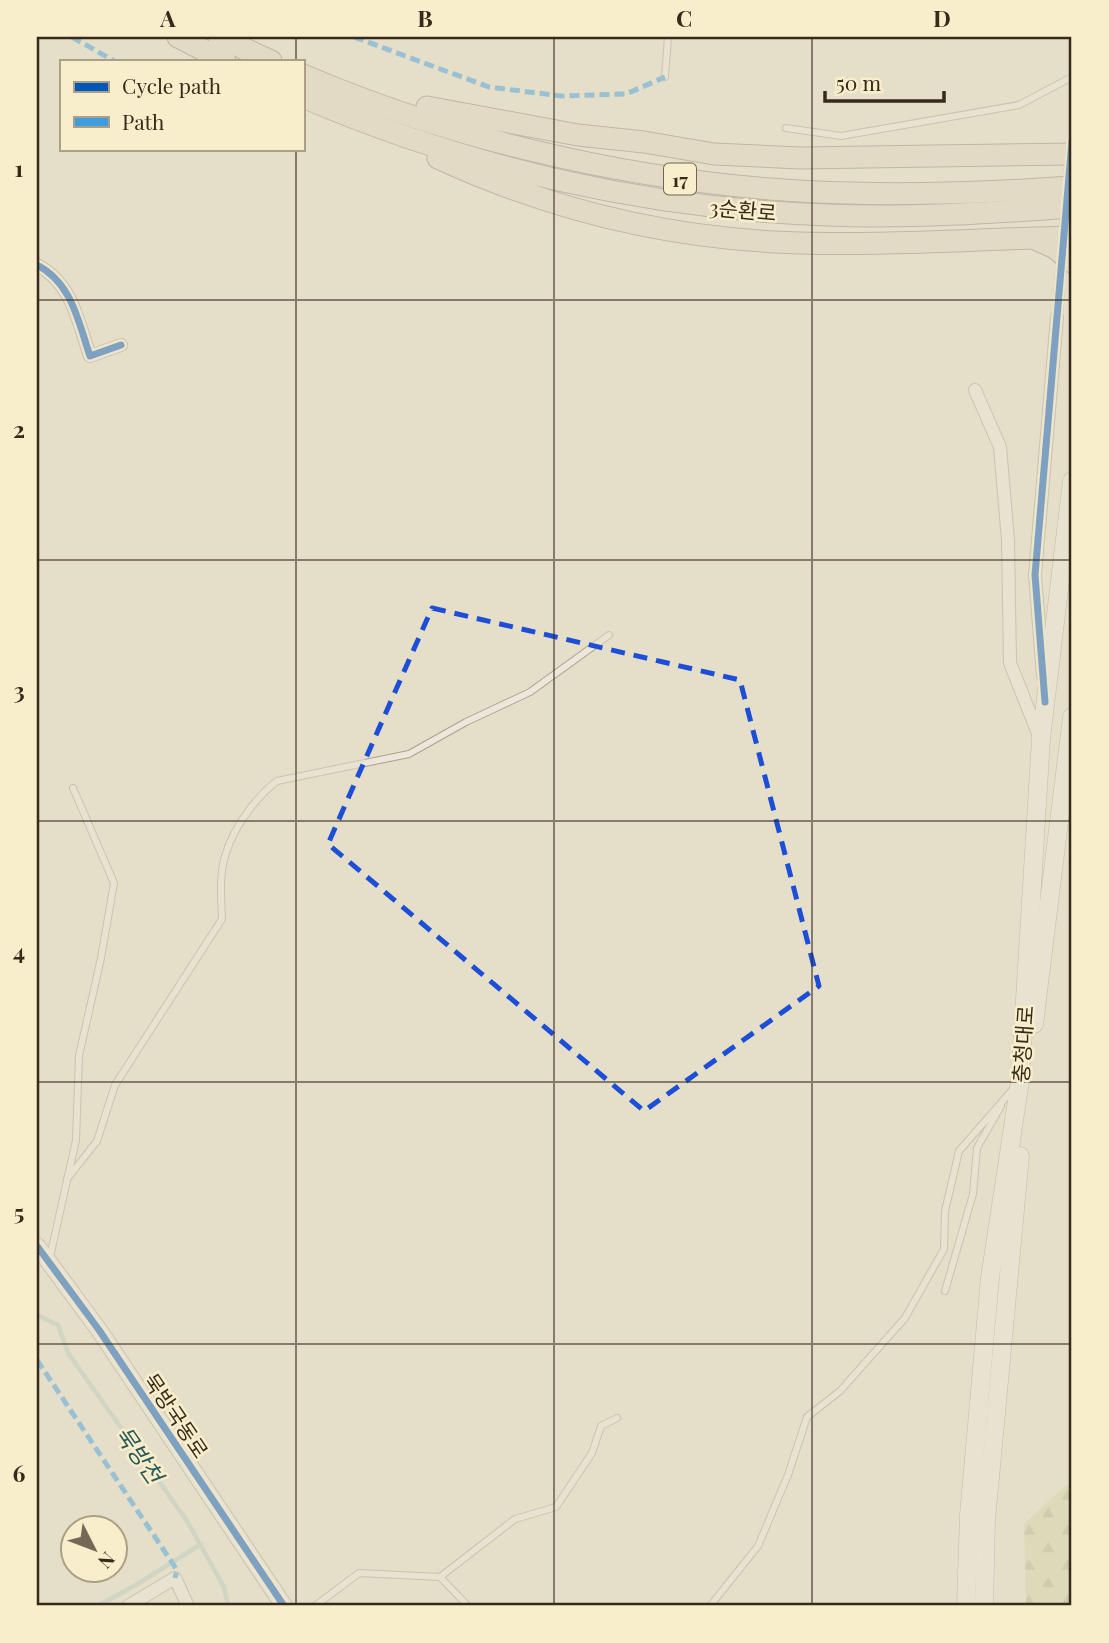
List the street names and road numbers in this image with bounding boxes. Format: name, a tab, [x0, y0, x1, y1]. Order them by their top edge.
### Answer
road number: 17	[664, 164, 696, 195]
street label: 3순환로	[708, 192, 778, 226]
street label: 충청대로	[1005, 1004, 1039, 1084]
street label: 묵방국동로	[138, 1367, 216, 1463]

